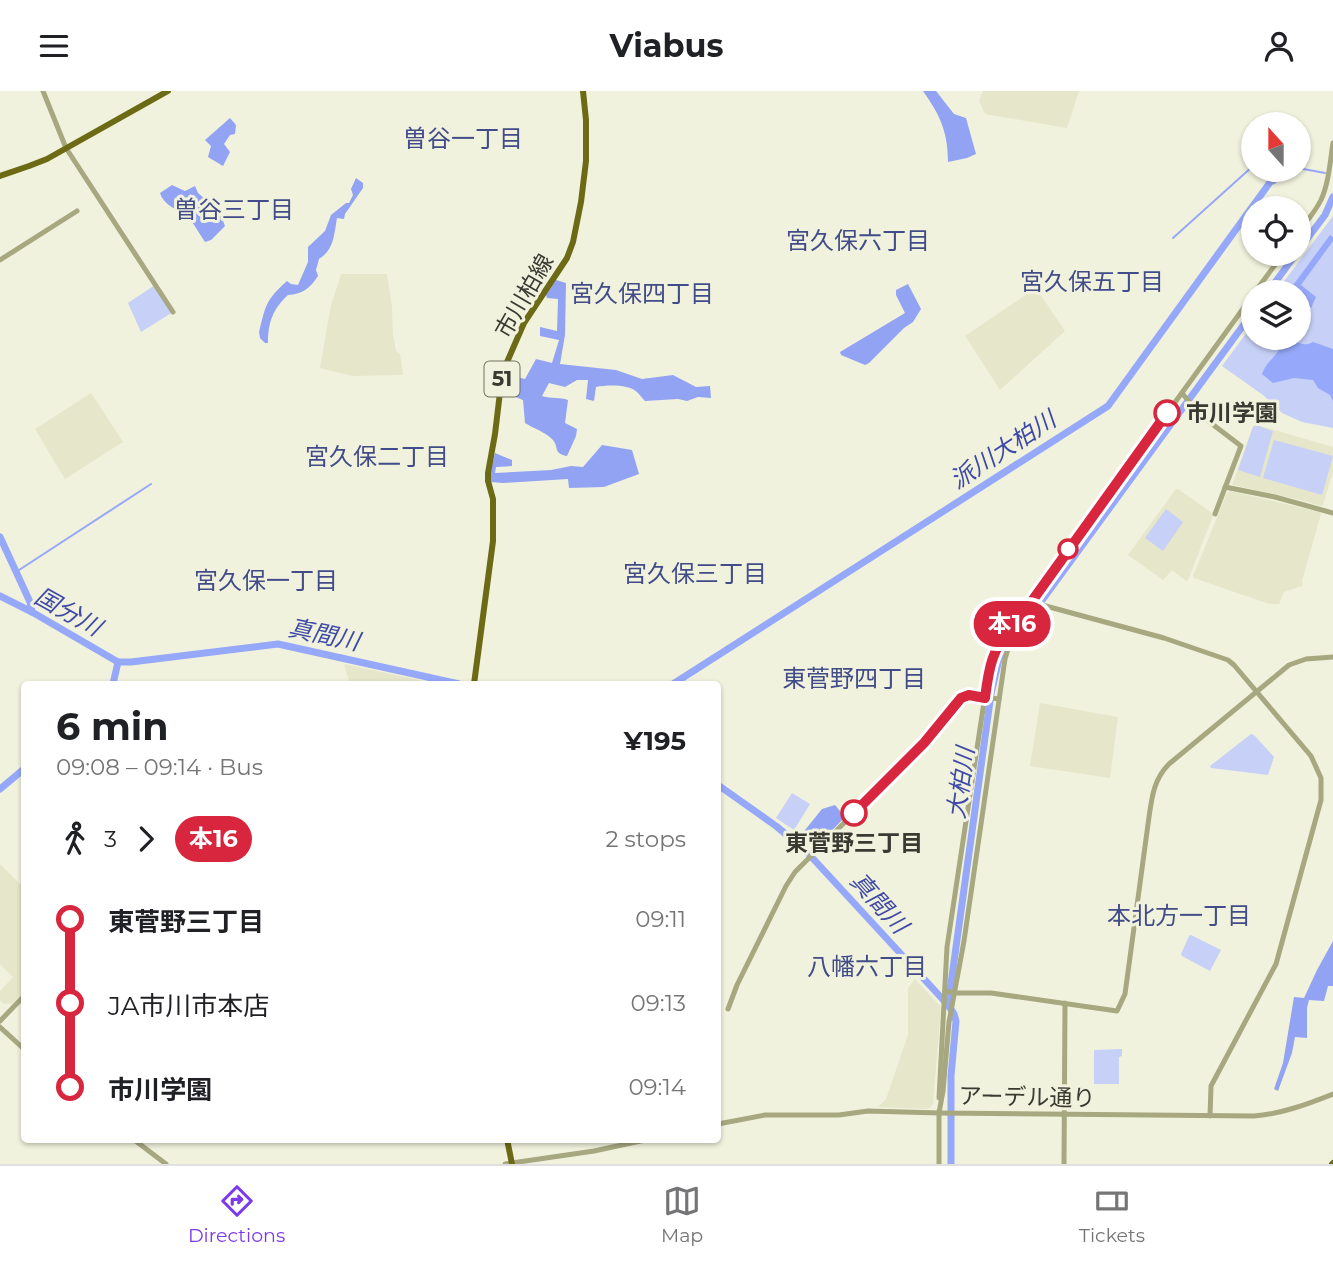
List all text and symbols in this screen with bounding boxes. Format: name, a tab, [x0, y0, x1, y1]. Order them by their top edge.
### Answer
text: Viabus	[609, 26, 724, 65]
icon: menu	[35, 27, 73, 65]
icon: person	[1260, 27, 1298, 65]
north arrow	[1241, 112, 1311, 182]
map controls	[1241, 112, 1311, 350]
district label: 曽谷一丁目	[403, 124, 523, 153]
district label: 曽谷三丁目	[174, 195, 294, 224]
button: locate	[1241, 196, 1311, 266]
district label: 宮久保六丁目	[786, 226, 930, 255]
street label: 市川柏線	[489, 249, 559, 343]
district label: 宮久保五丁目	[1020, 267, 1164, 296]
district label: 宮久保四丁目	[570, 279, 714, 308]
button: layers	[1241, 280, 1311, 350]
road number: 51	[484, 361, 520, 397]
place label: 市川学園	[1186, 399, 1278, 427]
marker: 市川学園	[1154, 400, 1180, 426]
water label: 派川大柏川	[945, 403, 1063, 494]
district label: 宮久保二丁目	[305, 442, 449, 471]
unlabelled marker	[1058, 539, 1078, 559]
district label: 宮久保三丁目	[623, 559, 767, 588]
district label: 宮久保一丁目	[194, 566, 338, 595]
water label: 国分川	[30, 581, 109, 643]
line badge: 本16	[972, 601, 1052, 647]
text: 本16	[988, 609, 1036, 638]
water label: 真間川	[286, 613, 365, 657]
district label: 東菅野四丁目	[782, 664, 926, 693]
text: 6 min	[56, 703, 169, 750]
text: ¥195	[624, 725, 686, 757]
water label: 大柏川	[941, 742, 980, 821]
text: 09:08 – 09:14 · Bus	[56, 753, 263, 781]
marker: 東菅野三丁目	[841, 800, 867, 826]
icon: walk	[56, 820, 94, 858]
icon: forward	[127, 820, 165, 858]
text: 本16	[189, 824, 238, 853]
text: 3	[104, 825, 117, 853]
text: 2 stops	[606, 825, 686, 853]
place label: 東菅野三丁目	[785, 829, 923, 857]
water label: 真間川	[845, 866, 916, 941]
district label: 本北方一丁目	[1107, 901, 1251, 930]
text: 09:11	[635, 905, 686, 933]
text: 東菅野三丁目	[108, 906, 264, 938]
district label: 八幡六丁目	[807, 952, 927, 981]
text: 09:13	[631, 989, 686, 1017]
text: JA市川市本店	[108, 990, 269, 1022]
text: 09:14	[628, 1073, 686, 1101]
text: 市川学園	[108, 1074, 212, 1106]
street label: アーデル通り	[958, 1082, 1096, 1112]
tab: Directions	[188, 1182, 285, 1247]
tab: Map	[661, 1182, 703, 1247]
tab: Tickets	[1079, 1182, 1145, 1247]

